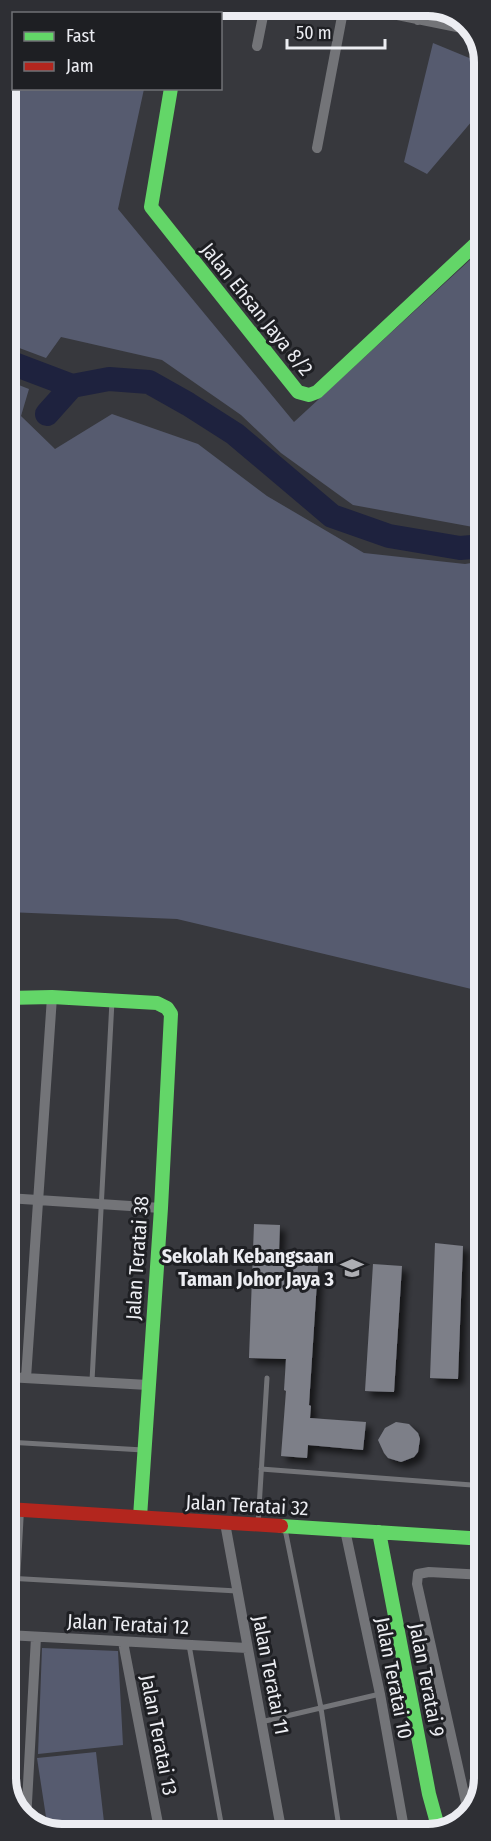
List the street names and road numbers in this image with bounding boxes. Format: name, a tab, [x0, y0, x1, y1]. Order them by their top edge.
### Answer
street label: Jalan Ehsan Jaya 8/2	[196, 238, 318, 380]
street label: Jalan Teratai 38	[121, 1195, 153, 1321]
street label: Jalan Teratai 32	[185, 1490, 309, 1520]
street label: Jalan Teratai 12	[66, 1609, 190, 1639]
street label: Jalan Teratai 11	[248, 1613, 294, 1737]
street label: Jalan Teratai 10	[370, 1615, 418, 1741]
street label: Jalan Teratai 9	[404, 1621, 450, 1739]
street label: Jalan Teratai 13	[136, 1673, 182, 1797]

